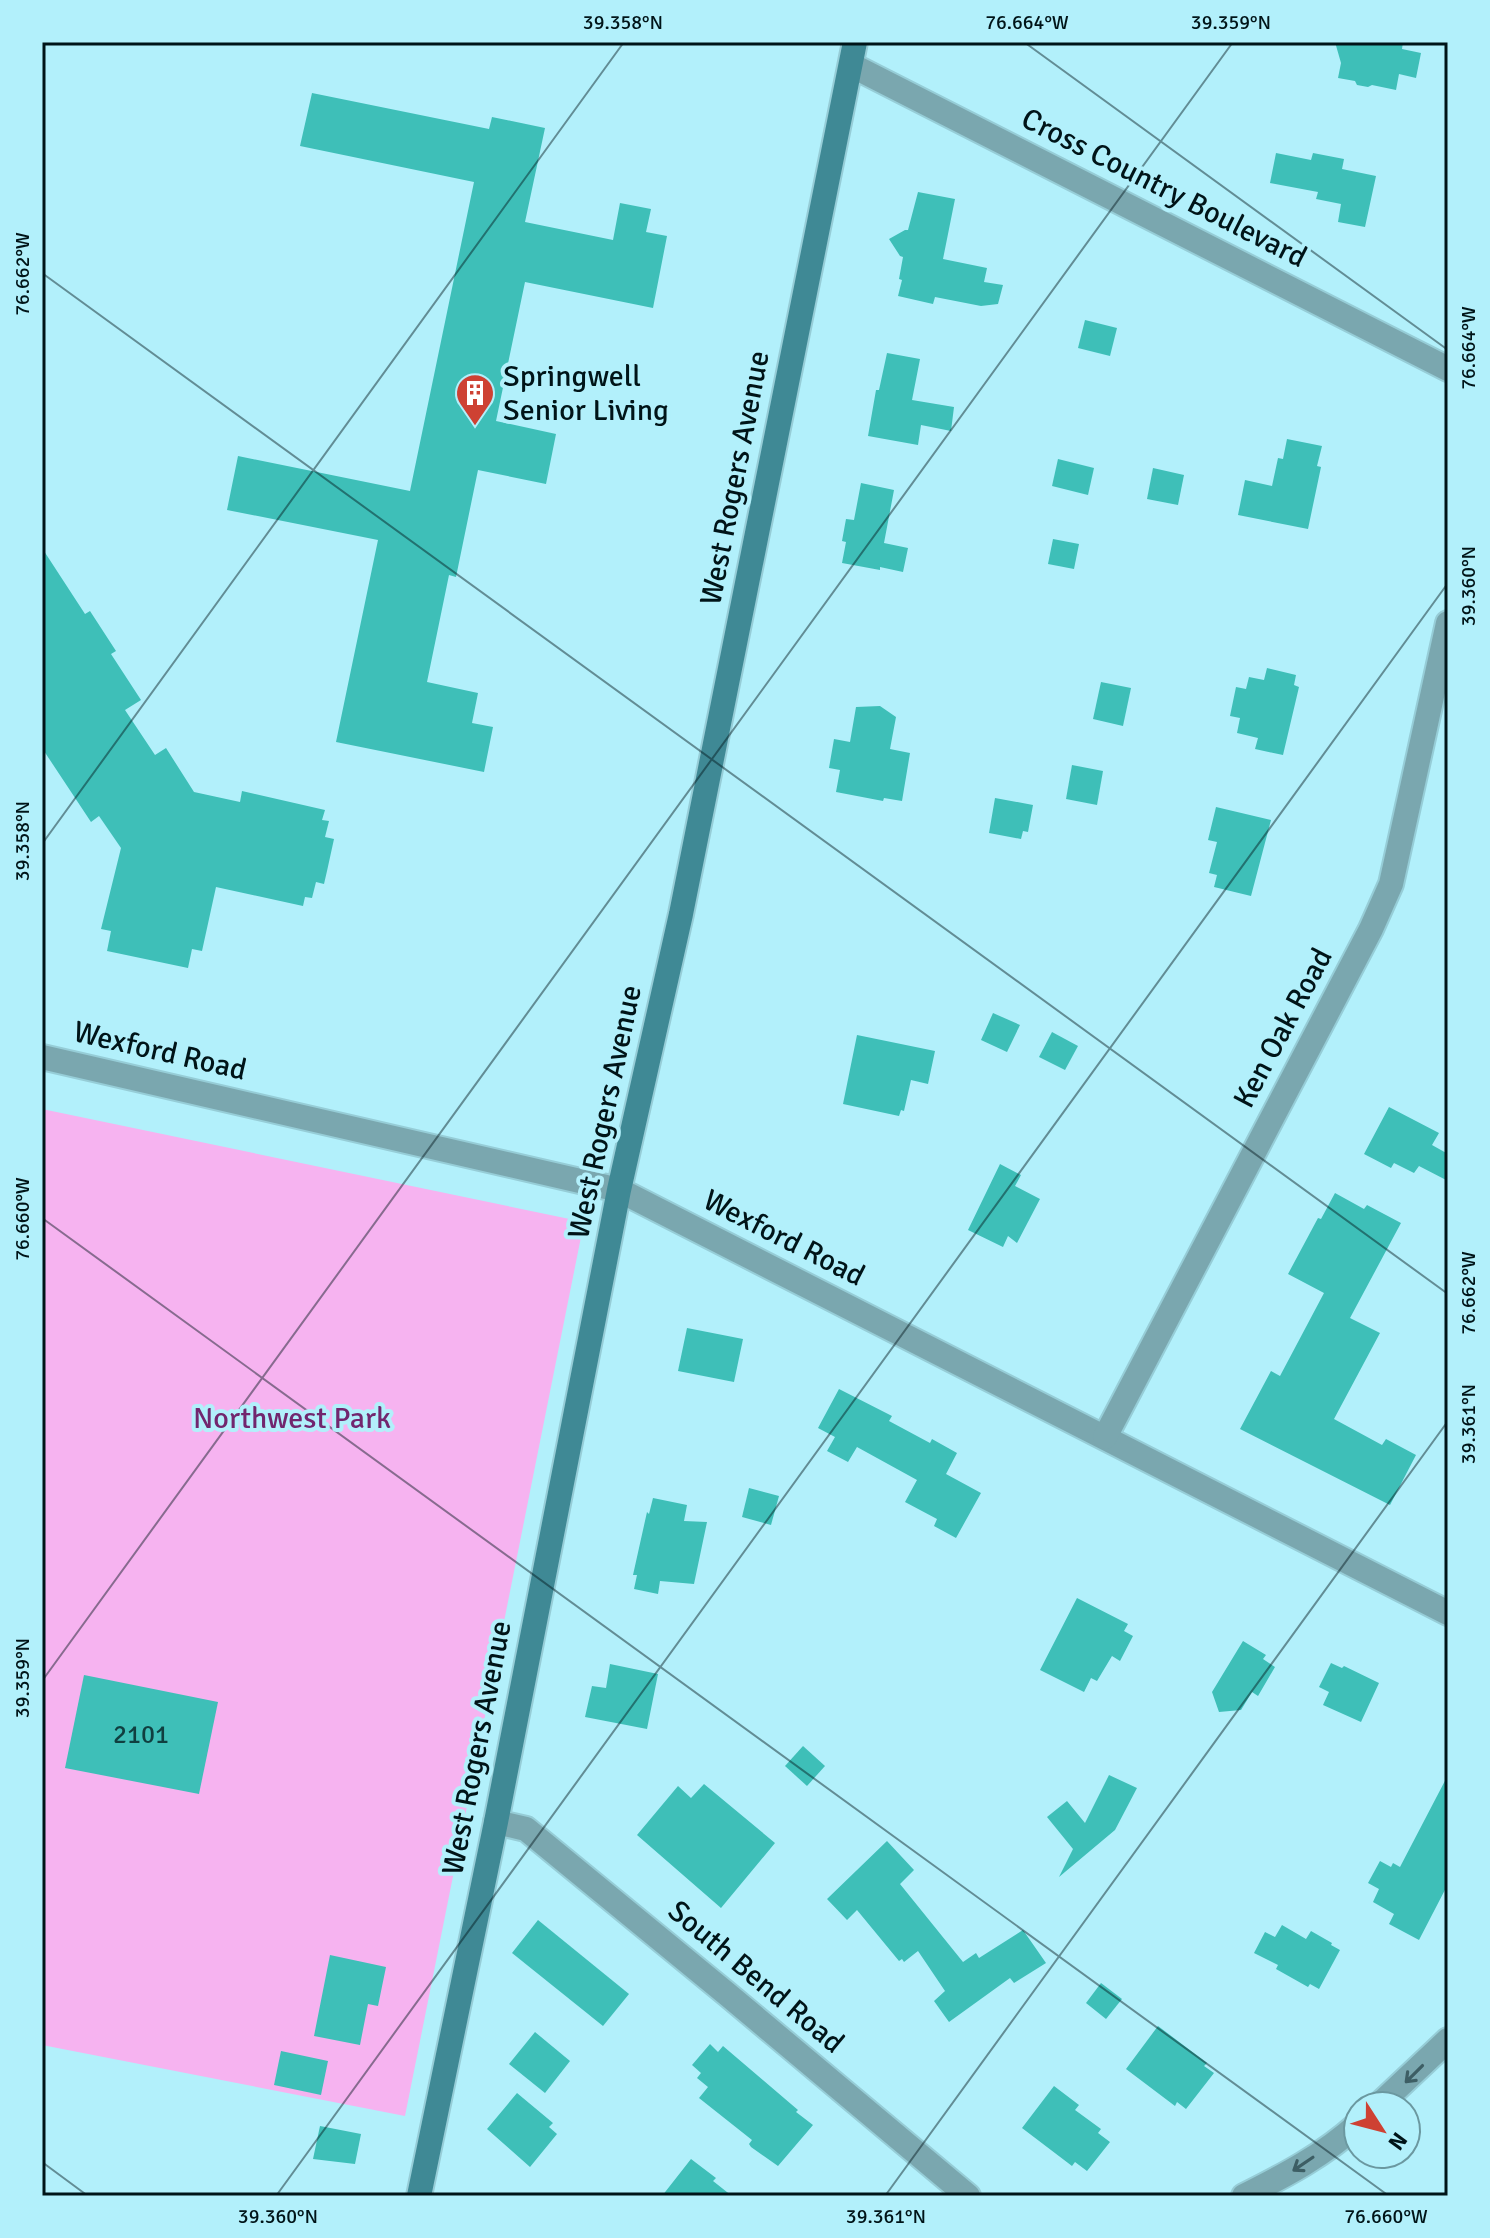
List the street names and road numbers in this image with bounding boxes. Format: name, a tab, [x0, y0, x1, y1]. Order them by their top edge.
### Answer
street label: Cross Country Boulevard	[1015, 100, 1313, 276]
street label: West Rogers Avenue	[692, 348, 778, 608]
street label: Ken Oak Road	[1225, 942, 1341, 1114]
street label: West Rogers Avenue	[560, 982, 650, 1242]
street label: Wexford Road	[70, 1013, 250, 1089]
street label: Wexford Road	[697, 1182, 871, 1294]
street label: West Rogers Avenue	[434, 1618, 520, 1878]
street label: South Bend Road	[660, 1893, 852, 2061]

